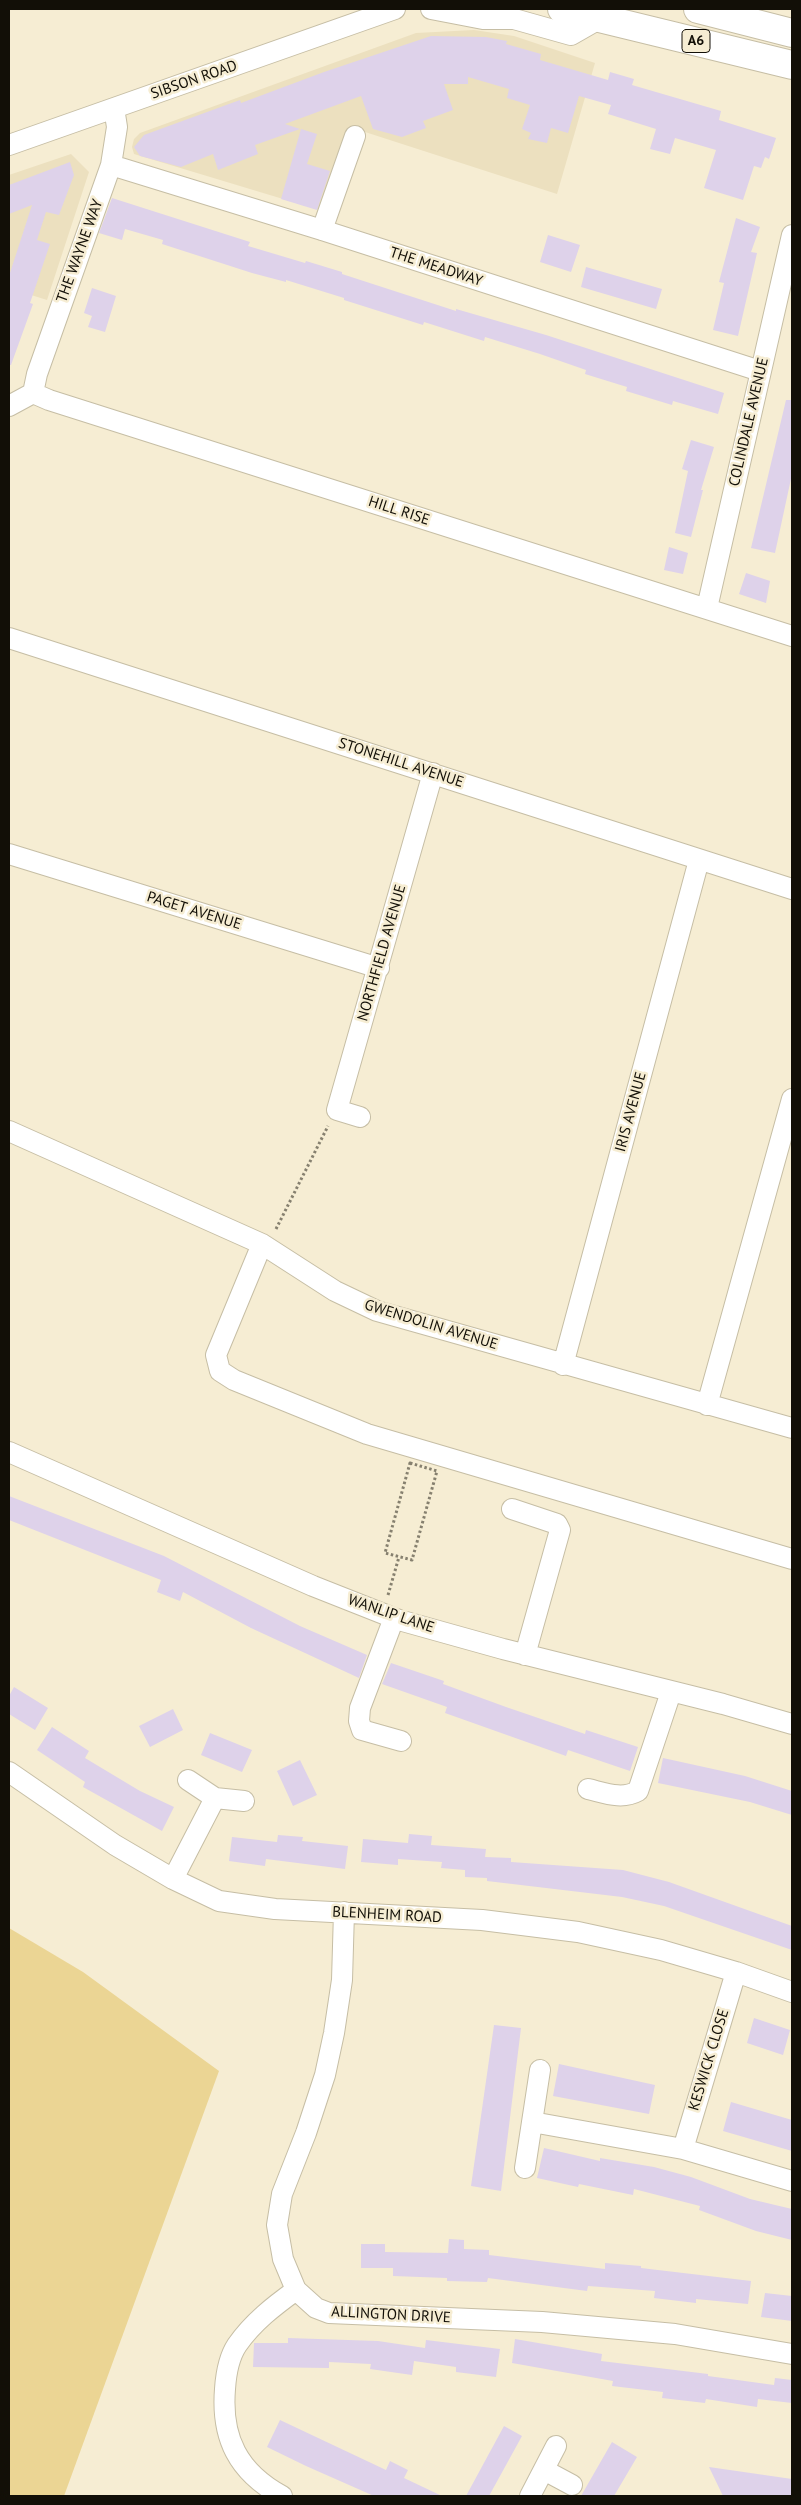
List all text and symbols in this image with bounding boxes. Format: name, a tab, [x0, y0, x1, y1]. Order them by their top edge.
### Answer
road number: A6	[682, 29, 710, 52]
street label: SIBSON ROAD	[148, 57, 240, 103]
street label: THE WAYNE WAY	[53, 197, 107, 305]
street label: THE MEADWAY	[387, 243, 485, 291]
street label: COLINDALE AVENUE	[725, 356, 773, 488]
street label: HILL RISE	[366, 493, 432, 529]
street label: STONEHILL AVENUE	[336, 734, 466, 792]
street label: NORTHFIELD AVENUE	[354, 883, 410, 1023]
street label: PAGET AVENUE	[145, 888, 243, 934]
street label: IRIS AVENUE	[612, 1070, 650, 1154]
street label: GWENDOLIN AVENUE	[362, 1296, 500, 1354]
street label: WANLIP LANE	[345, 1591, 437, 1637]
street label: BLENHEIM ROAD	[332, 1903, 442, 1927]
street label: KESWICK CLOSE	[685, 2007, 733, 2113]
street label: ALLINGTON DRIVE	[331, 2303, 451, 2327]

